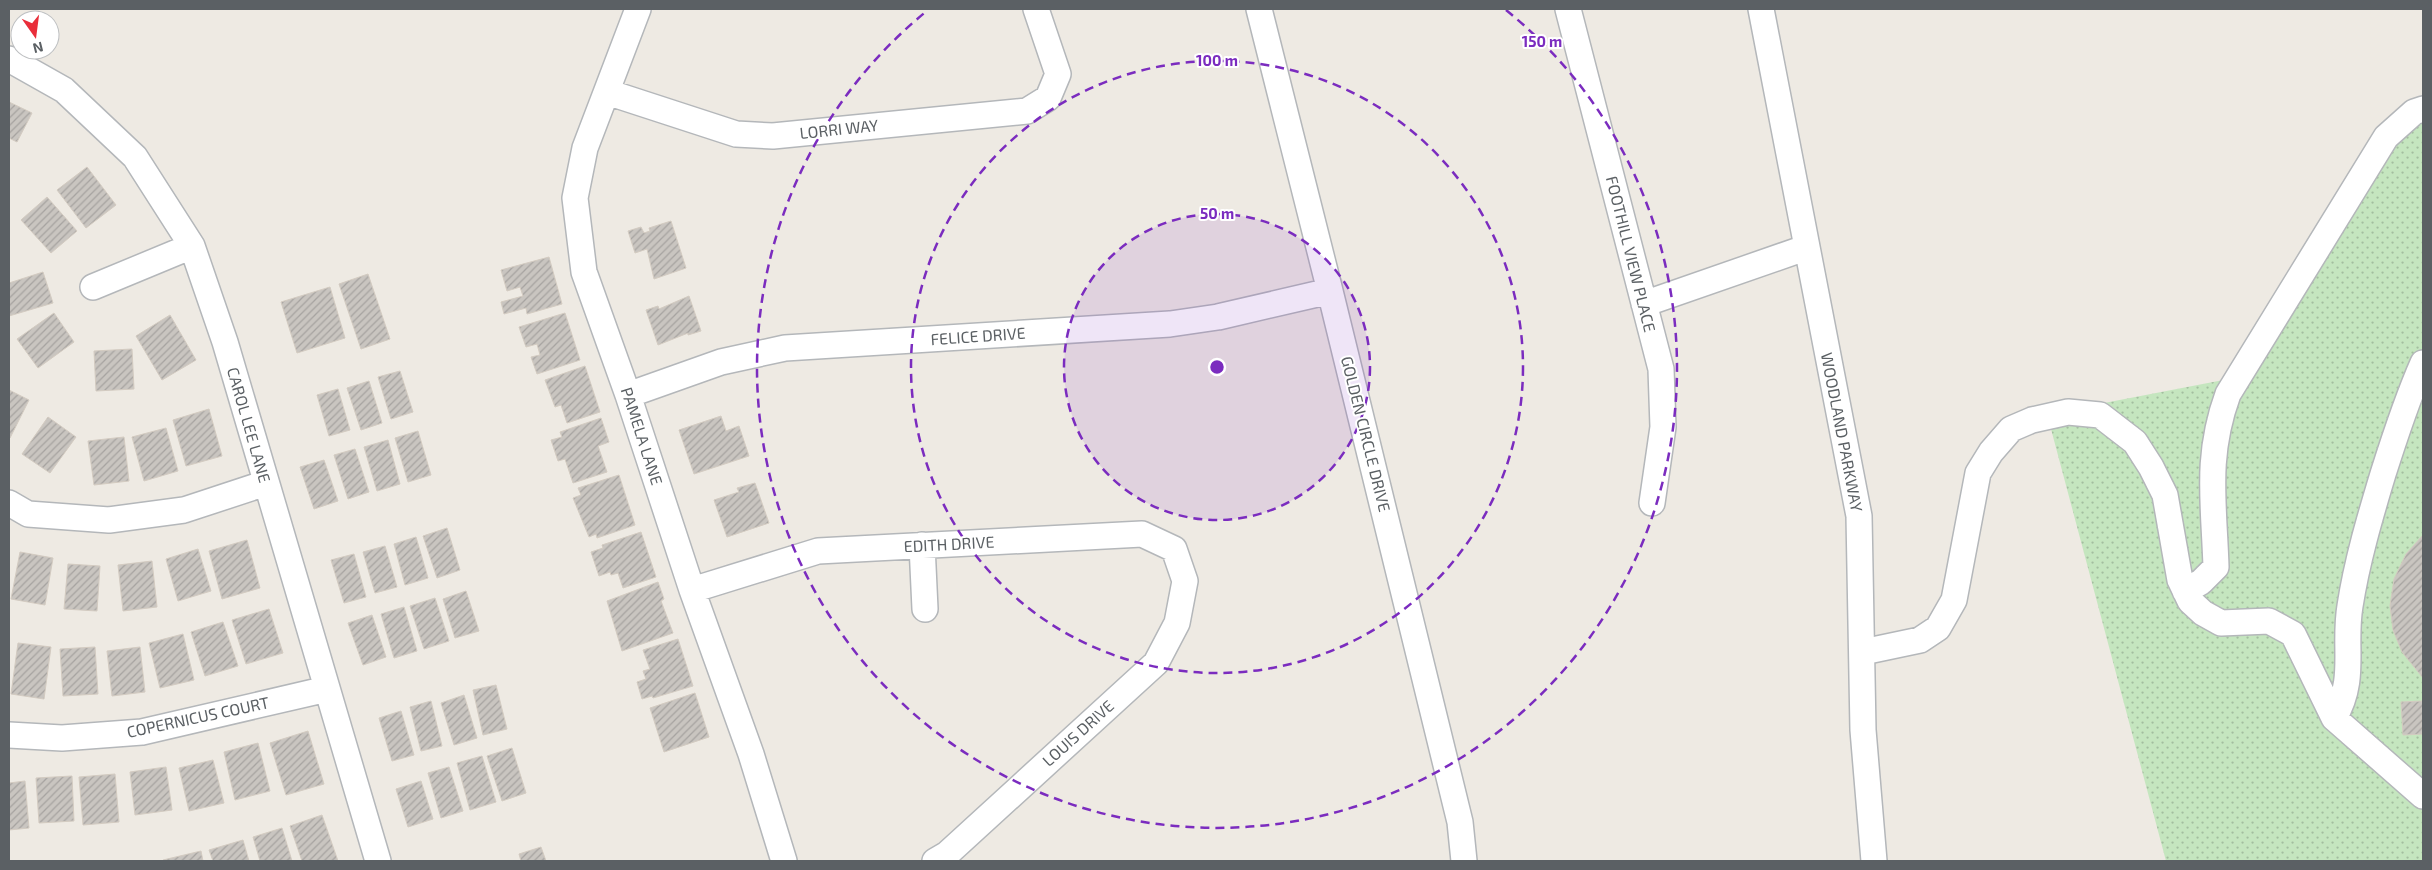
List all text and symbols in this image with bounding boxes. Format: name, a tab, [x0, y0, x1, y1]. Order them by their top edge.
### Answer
north arrow	[10, 10, 60, 60]
text: 150 m	[1522, 32, 1562, 50]
text: N	[31, 39, 45, 58]
text: 100 m	[1196, 51, 1238, 69]
street label: LORRI WAY	[799, 115, 879, 142]
street label: FOOTHILL VIEW PLACE	[1603, 174, 1660, 334]
text: 50 m	[1200, 204, 1234, 222]
street label: FELICE DRIVE	[930, 323, 1026, 348]
street label: WOODLAND PARKWAY	[1818, 351, 1867, 513]
street label: GOLDEN CIRCLE DRIVE	[1338, 354, 1395, 514]
centre of rings	[1208, 358, 1226, 376]
street label: CAROL LEE LANE	[224, 365, 275, 485]
street label: PAMELA LANE	[618, 385, 667, 487]
street label: EDITH DRIVE	[903, 532, 995, 555]
street label: COPERNICUS COURT	[125, 692, 271, 741]
street label: LOUIS DRIVE	[1038, 696, 1117, 770]

